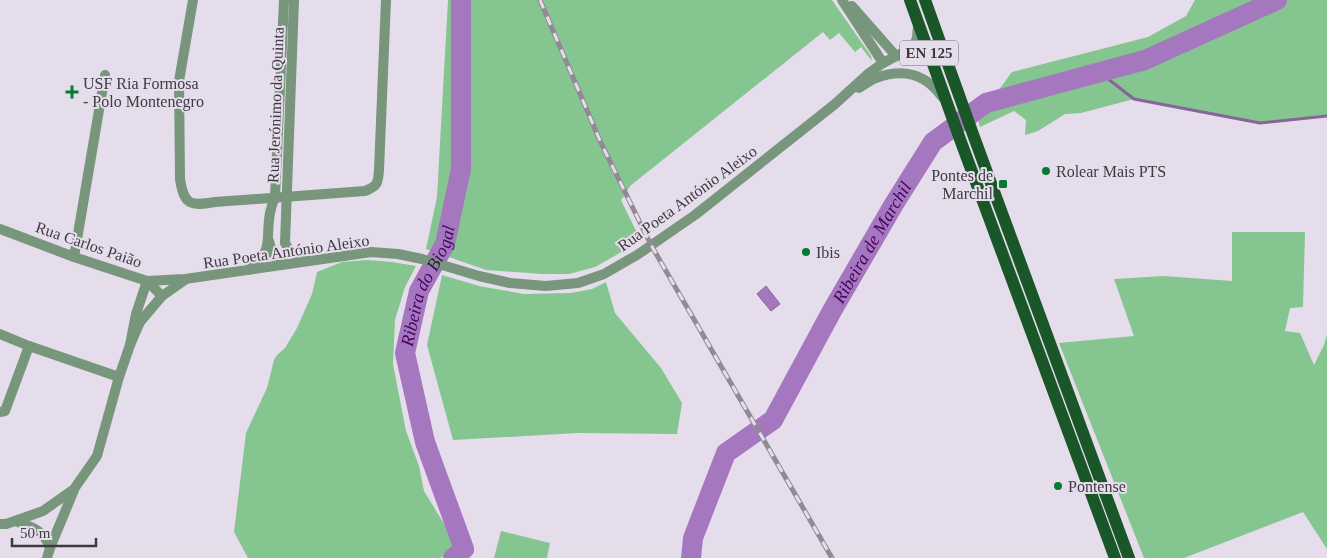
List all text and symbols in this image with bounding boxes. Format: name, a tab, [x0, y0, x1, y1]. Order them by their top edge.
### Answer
street label: Rua Jerónimo da Quinta	[264, 27, 287, 183]
road number: EN 125	[900, 40, 958, 66]
place label: USF Ria Formosa - Polo Montenegro	[83, 75, 204, 111]
marker: USF Ria Formosa - Polo Montenegro	[65, 85, 79, 99]
street label: Rua Poeta António Aleixo	[615, 142, 760, 255]
place label: Rolear Mais PTS	[1056, 163, 1166, 180]
marker: Rolear Mais PTS	[1040, 165, 1052, 177]
place label: Pontes de Marchil	[931, 167, 994, 202]
water label: Ribeira de Marchil	[828, 178, 915, 308]
marker: Pontes de Marchil	[997, 178, 1009, 190]
street label: Rua Carlos Paião	[34, 218, 144, 271]
water label: Ribeira do Biogal	[397, 223, 459, 349]
street label: Rua Poeta António Aleixo	[202, 231, 370, 272]
place label: Ibis	[816, 244, 840, 261]
marker: Ibis	[800, 246, 812, 258]
place label: Pontense	[1068, 478, 1126, 495]
marker: Pontense	[1052, 480, 1064, 492]
scale bar	[12, 516, 96, 548]
text: 50 m	[20, 525, 51, 541]

